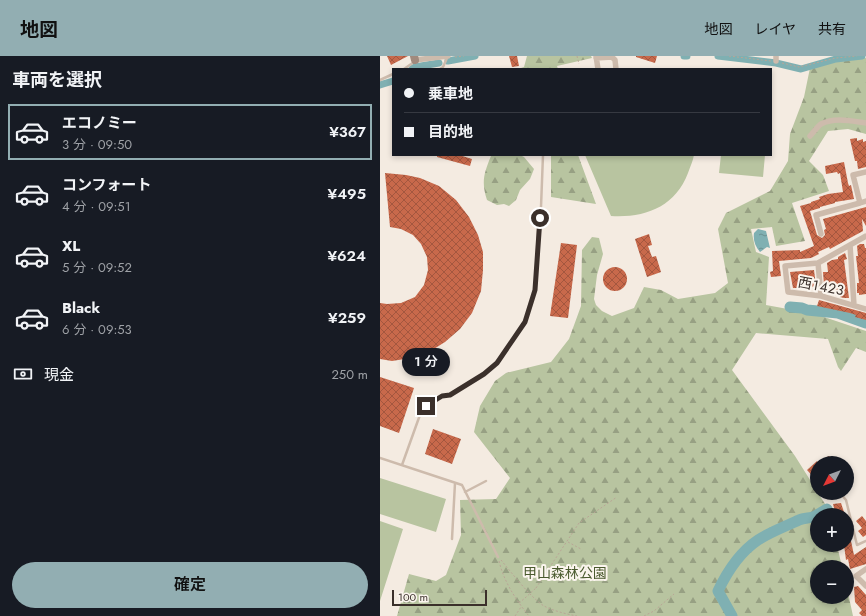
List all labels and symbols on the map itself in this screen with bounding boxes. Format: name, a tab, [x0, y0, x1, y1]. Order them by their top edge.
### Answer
route start	[531, 209, 549, 227]
street label: 西１４２３	[796, 272, 846, 300]
callout: 1 分	[402, 348, 450, 376]
route end	[417, 397, 435, 415]
north arrow	[810, 456, 854, 500]
park label: 甲山森林公園	[523, 563, 607, 583]
scale bar	[392, 588, 487, 607]

